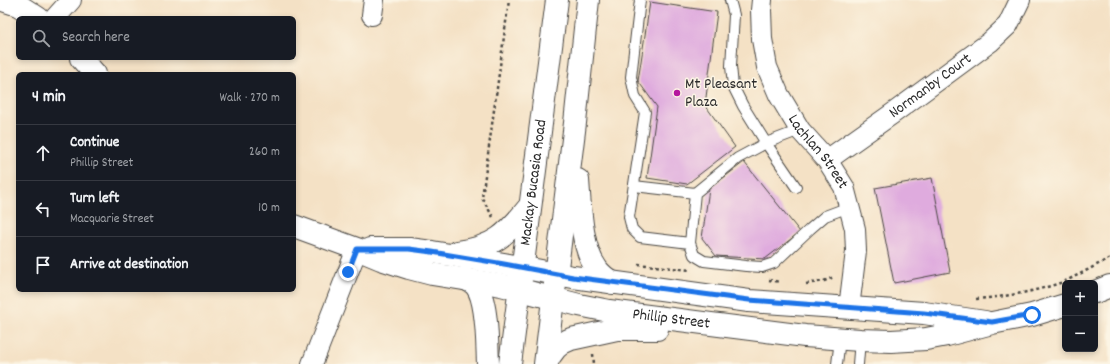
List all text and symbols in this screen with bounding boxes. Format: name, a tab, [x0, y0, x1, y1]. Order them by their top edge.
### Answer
search box	[16, 16, 296, 60]
icon: search	[30, 27, 52, 49]
text: Search here	[62, 27, 130, 49]
street label: Normanby Court	[884, 48, 976, 124]
place label: Mt Pleasant Plaza	[685, 73, 757, 114]
text: 4 min	[32, 86, 66, 110]
marker: Mt Pleasant Plaza	[672, 88, 682, 98]
text: Walk · 270 m	[219, 89, 280, 108]
street label: Lachlan Street	[782, 110, 854, 194]
street label: Mackay Bucasia Road	[514, 118, 553, 247]
text: Continue	[70, 132, 119, 154]
icon: ahead	[32, 142, 54, 164]
text: 260 m	[249, 143, 280, 162]
text: Phillip Street	[70, 154, 133, 173]
text: Turn left	[70, 188, 119, 210]
icon: left	[32, 198, 54, 220]
text: 10 m	[258, 199, 280, 218]
text: Macquarie Street	[70, 210, 154, 229]
icon: arrive	[32, 254, 54, 276]
text: Arrive at destination	[70, 254, 188, 276]
route end	[339, 263, 357, 281]
map controls	[1062, 280, 1098, 352]
button: +	[1062, 280, 1098, 316]
street label: Phillip Street	[631, 303, 712, 335]
route start	[1023, 306, 1041, 324]
button: −	[1062, 316, 1098, 352]

